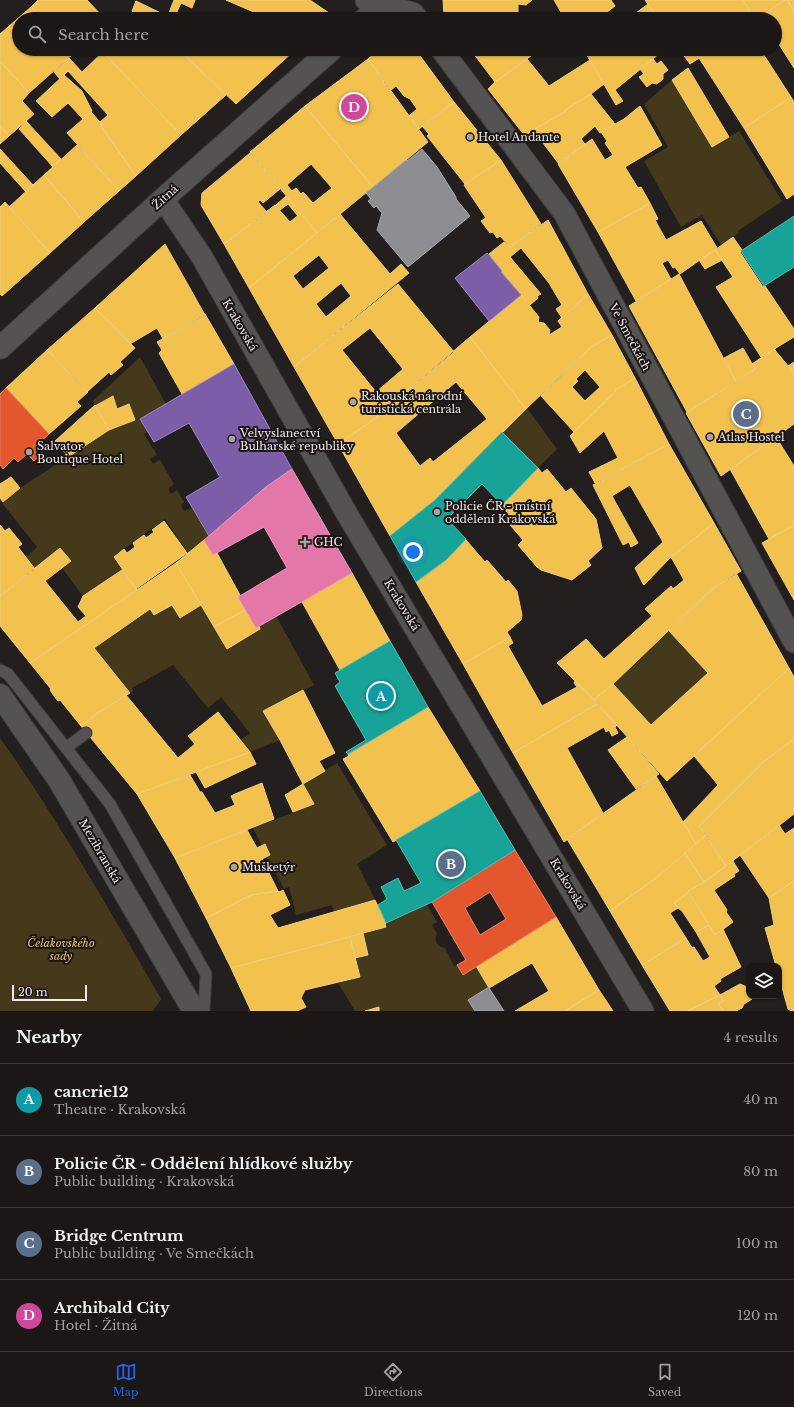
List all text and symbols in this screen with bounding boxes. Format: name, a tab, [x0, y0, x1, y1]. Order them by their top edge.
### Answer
search box	[12, 12, 782, 56]
icon: search	[26, 23, 48, 45]
text: Search here	[58, 25, 149, 44]
pin: D	[341, 92, 367, 122]
place label: Hotel Andante	[478, 130, 559, 144]
marker: Hotel Andante	[465, 132, 475, 142]
street label: Žitná	[149, 181, 182, 212]
street label: Krakovská	[220, 297, 261, 354]
street label: Ve Smečkách	[606, 300, 654, 374]
place label: Rakouská národní turistická centrála	[361, 389, 463, 416]
marker: Rakouská národní turistická centrála	[348, 397, 358, 407]
pin: C	[733, 399, 759, 429]
place label: Velvyslanectví Bulharské republiky	[239, 426, 354, 453]
place label: Atlas Hostel	[717, 430, 785, 444]
marker: Atlas Hostel	[705, 432, 715, 442]
marker: Velvyslanectví Bulharské republiky	[227, 434, 237, 444]
place label: Salvator Boutique Hotel	[37, 439, 123, 466]
marker: Salvator Boutique Hotel	[24, 447, 34, 457]
place label: Policie ČR - místní oddělení Krakovská	[445, 499, 556, 526]
marker: Policie ČR - místní oddělení Krakovská	[432, 507, 442, 517]
place label: GHC	[314, 535, 343, 549]
marker: GHC	[299, 536, 311, 548]
your location	[403, 542, 423, 562]
street label: Krakovská	[381, 577, 423, 634]
pin: A	[368, 681, 394, 711]
street label: Mezibranská	[76, 816, 124, 886]
pin: B	[438, 849, 464, 879]
street label: Krakovská	[547, 856, 589, 913]
place label: Mušketýr	[242, 860, 296, 874]
marker: Mušketýr	[229, 862, 239, 872]
park label: Čelakovského sady	[27, 936, 95, 963]
map controls	[746, 963, 782, 999]
button: layers	[746, 963, 782, 999]
scale bar	[12, 983, 87, 1002]
text: 20 m	[18, 985, 48, 999]
text: Nearby	[16, 1027, 82, 1048]
text: 4 results	[724, 1029, 778, 1046]
text: cancrie12	[54, 1082, 128, 1101]
text: A	[24, 1091, 34, 1108]
text: 40 m	[743, 1091, 778, 1108]
text: Theatre · Krakovská	[54, 1101, 186, 1118]
text: Policie ČR - Oddělení hlídkové služby	[54, 1154, 352, 1173]
text: B	[24, 1163, 34, 1180]
text: 80 m	[743, 1163, 778, 1180]
text: Public building · Krakovská	[54, 1173, 235, 1190]
text: Bridge Centrum	[54, 1226, 184, 1245]
text: C	[24, 1235, 34, 1252]
text: 100 m	[736, 1235, 778, 1252]
text: Public building · Ve Smečkách	[54, 1245, 254, 1262]
text: Archibald City	[54, 1298, 170, 1317]
text: D	[23, 1307, 35, 1324]
text: 120 m	[737, 1307, 778, 1324]
text: Hotel · Žitná	[54, 1317, 137, 1334]
tab: Map	[113, 1361, 138, 1399]
tab: Directions	[364, 1361, 422, 1399]
tab: Saved	[648, 1361, 681, 1399]

